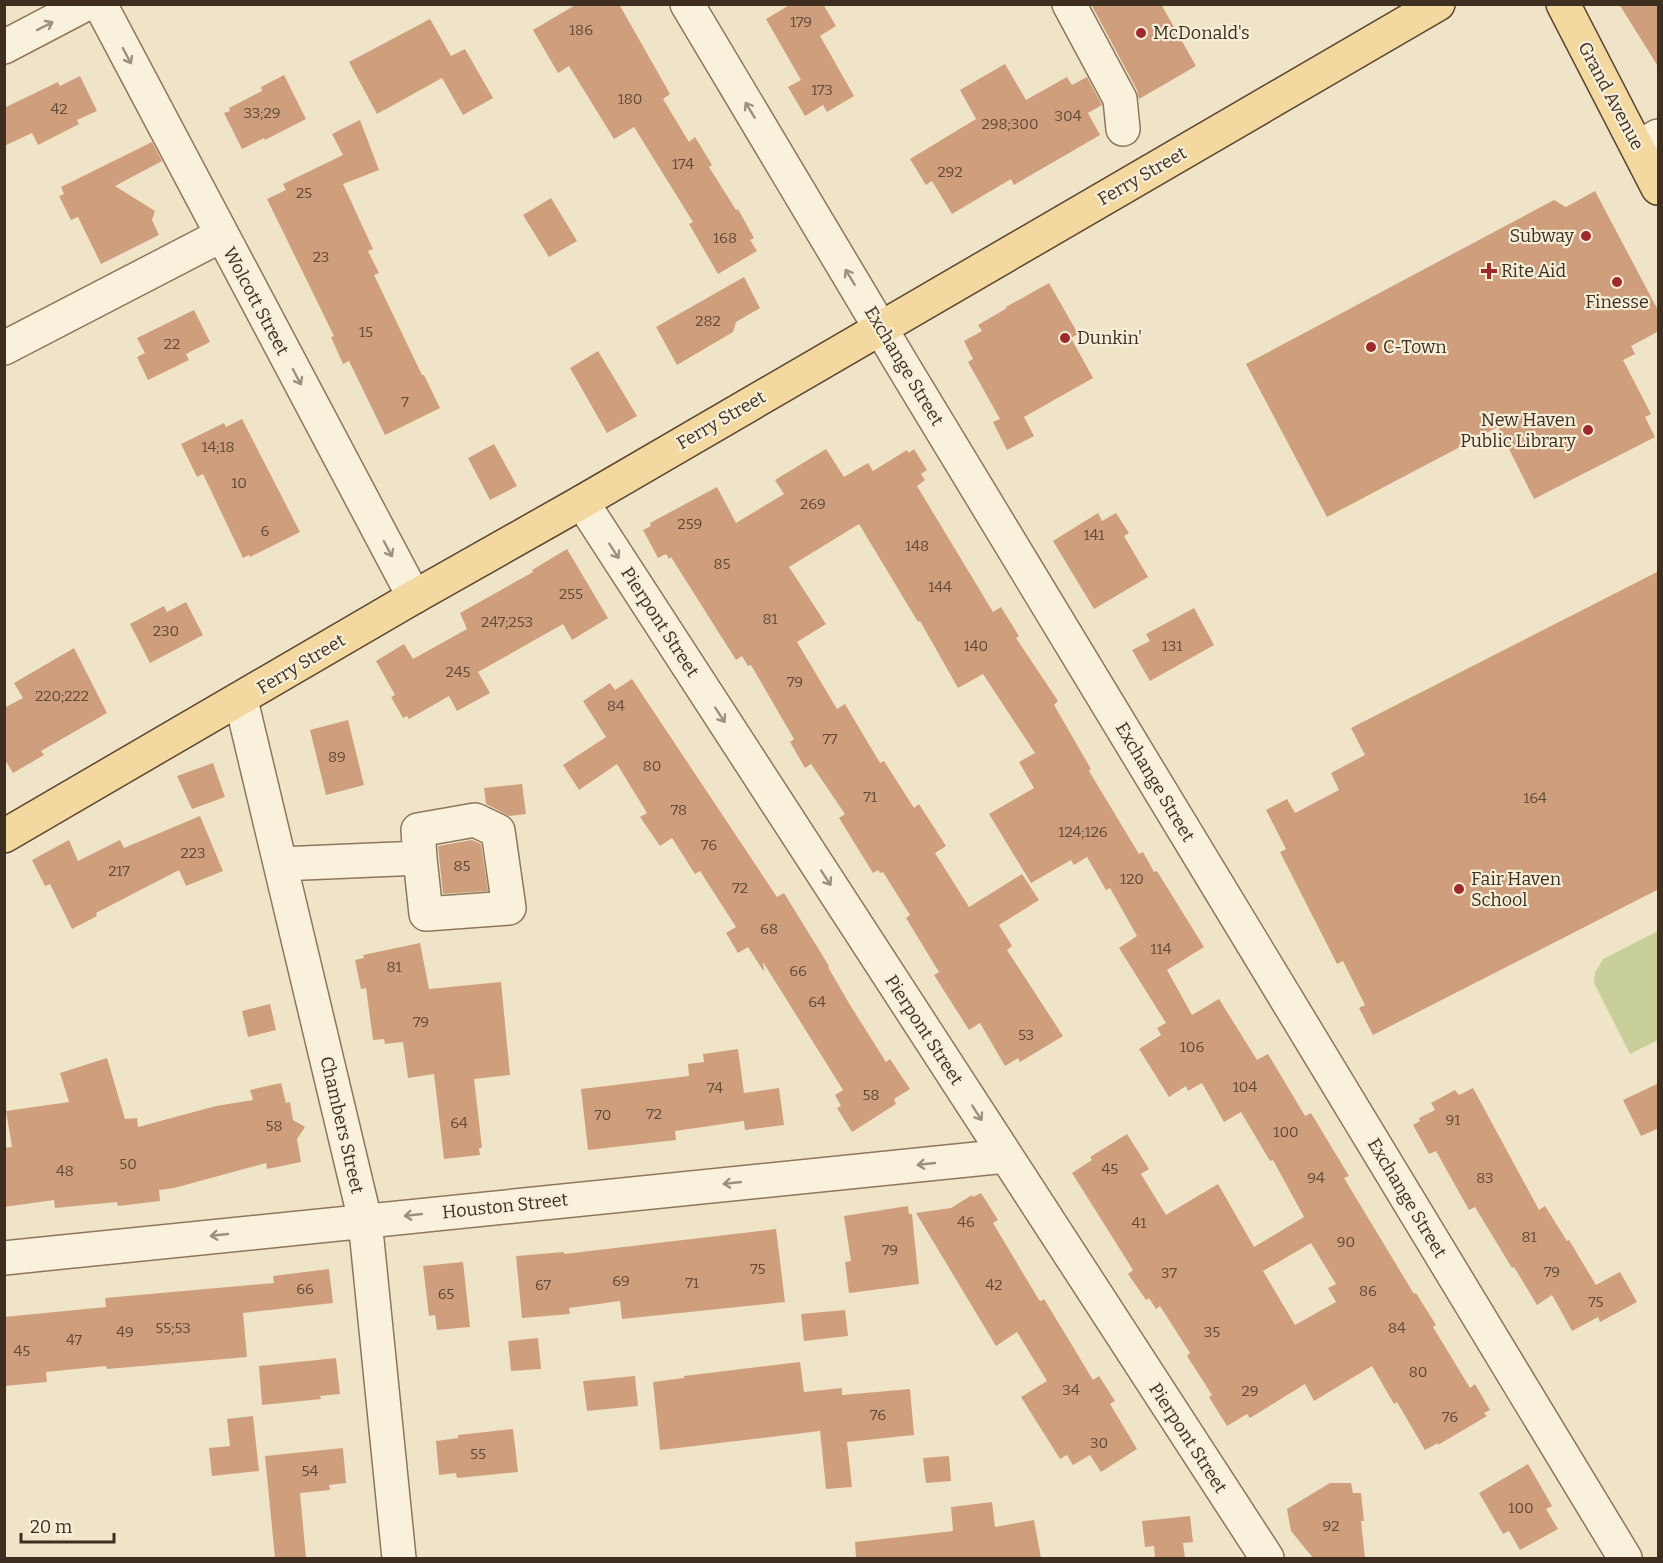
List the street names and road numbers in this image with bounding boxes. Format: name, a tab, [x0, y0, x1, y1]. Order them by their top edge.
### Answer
street label: Grand Avenue	[1573, 38, 1649, 154]
street label: Ferry Street	[1094, 141, 1191, 210]
street label: Wolcott Street	[218, 243, 294, 359]
street label: Exchange Street	[860, 302, 949, 430]
street label: Ferry Street	[673, 385, 770, 454]
street label: Pierpont Street	[616, 563, 704, 682]
street label: Ferry Street	[253, 629, 350, 699]
street label: Exchange Street	[1111, 718, 1200, 846]
street label: Pierpont Street	[880, 971, 968, 1090]
street label: Chambers Street	[316, 1054, 369, 1196]
street label: Exchange Street	[1363, 1134, 1452, 1262]
street label: Houston Street	[441, 1188, 570, 1224]
street label: Pierpont Street	[1144, 1379, 1232, 1498]

